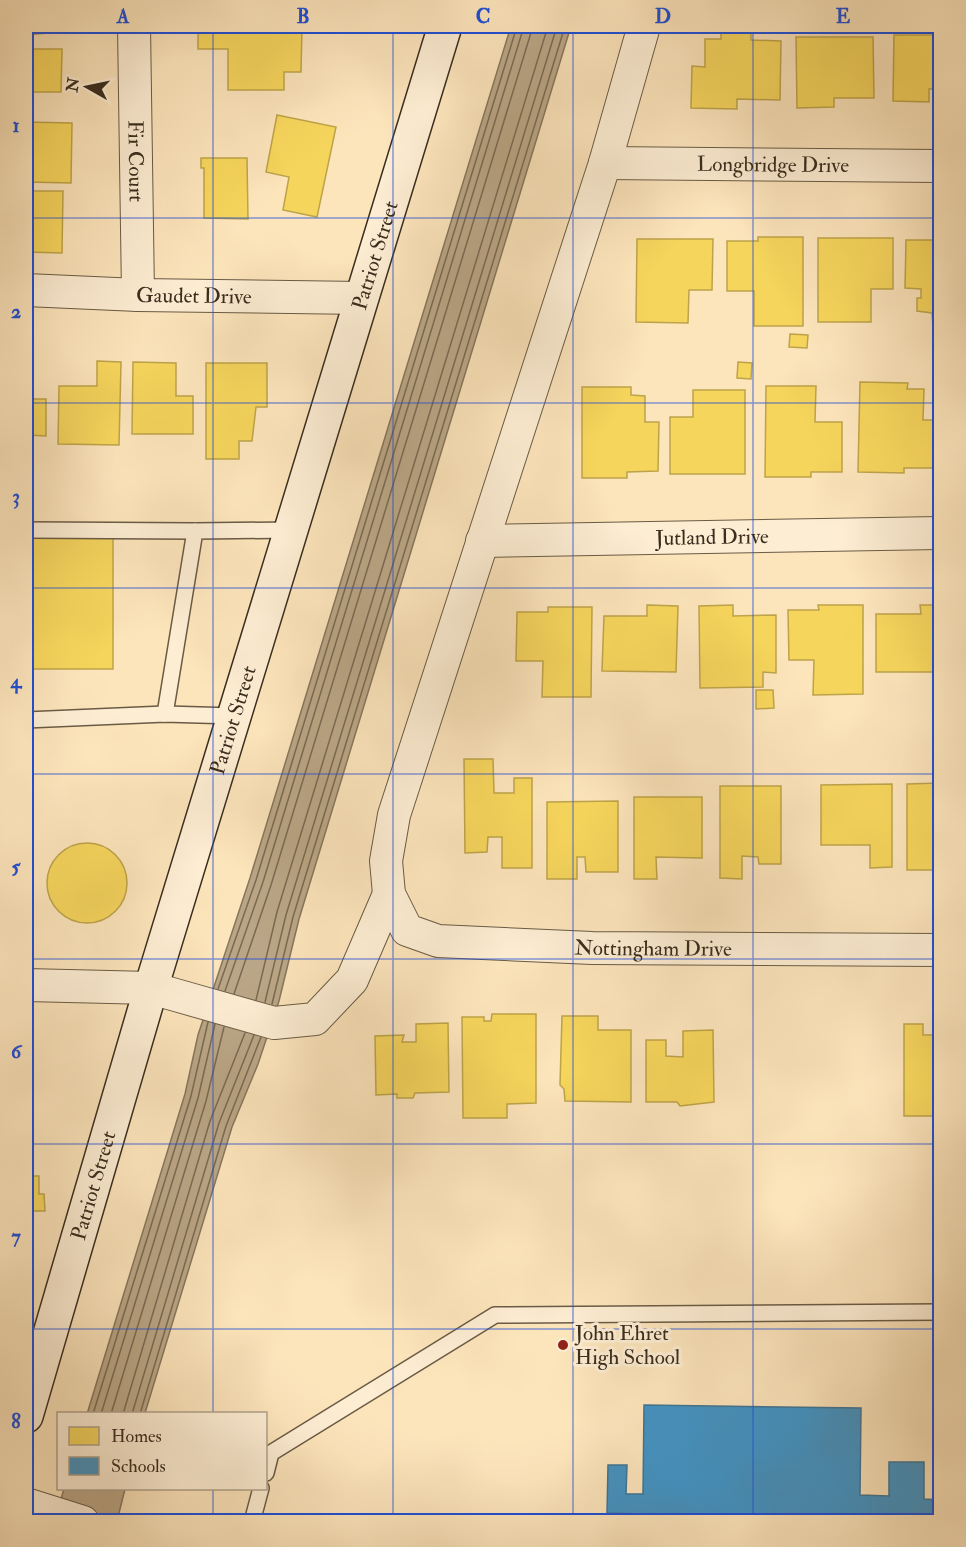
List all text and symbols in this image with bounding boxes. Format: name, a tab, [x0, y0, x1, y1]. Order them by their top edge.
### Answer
text: A	[116, 4, 130, 29]
text: B	[296, 4, 310, 29]
text: C	[476, 4, 490, 29]
text: D	[655, 4, 671, 29]
text: E	[836, 4, 851, 29]
north arrow	[57, 57, 117, 117]
text: N	[62, 76, 84, 94]
text: 1	[12, 113, 20, 138]
street label: Fir Court	[122, 120, 150, 202]
street label: Longbridge Drive	[697, 150, 849, 179]
street label: Patriot Street	[346, 197, 404, 313]
street label: Gaudet Drive	[136, 281, 252, 310]
text: 2	[11, 299, 21, 324]
text: 3	[12, 484, 20, 509]
street label: Jutland Drive	[654, 522, 769, 551]
street label: Patriot Street	[204, 662, 262, 778]
text: 4	[10, 669, 23, 694]
text: 5	[12, 854, 22, 879]
street label: Nottingham Drive	[574, 934, 732, 962]
text: 6	[11, 1039, 23, 1064]
street label: Patriot Street	[65, 1128, 122, 1243]
text: 7	[11, 1224, 21, 1249]
place label: John Ehret High School	[574, 1320, 681, 1371]
marker: John Ehret High School	[556, 1338, 570, 1352]
text: 8	[11, 1409, 21, 1434]
legend	[57, 1412, 267, 1490]
text: Homes	[111, 1425, 162, 1448]
text: Schools	[111, 1455, 166, 1478]

